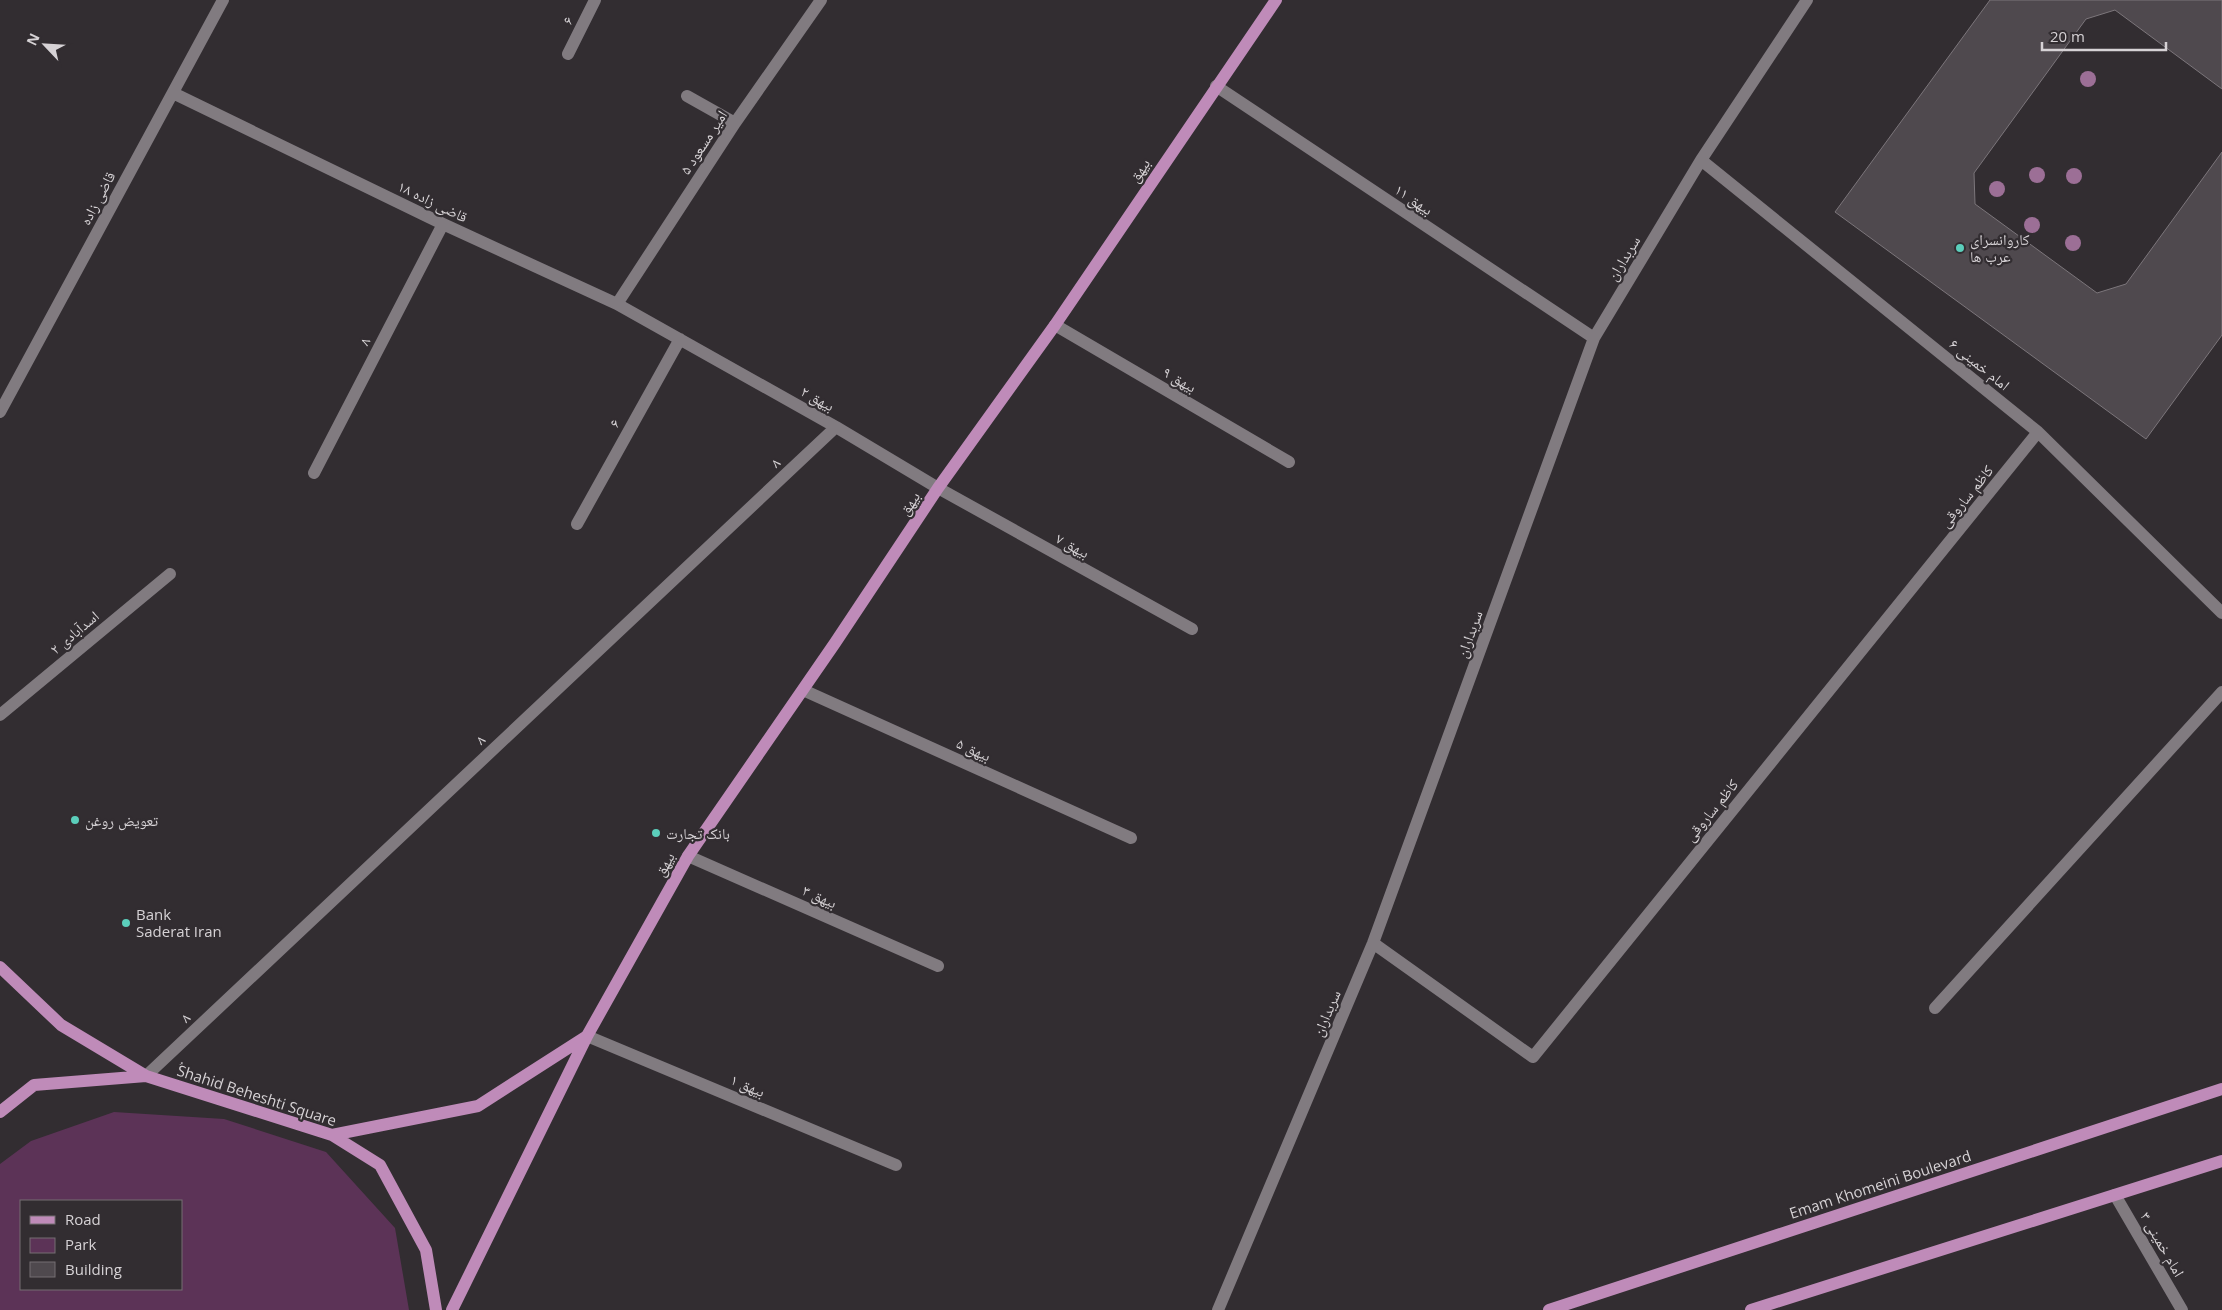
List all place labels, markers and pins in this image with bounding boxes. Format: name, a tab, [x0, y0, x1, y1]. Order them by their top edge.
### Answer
place label: کاروانسرای عرب ها	[1970, 229, 2029, 266]
marker: کاروانسرای عرب ها	[1954, 242, 1966, 254]
place label: تعویض روغن	[85, 810, 159, 831]
marker: تعویض روغن	[69, 814, 81, 826]
place label: بانک تجارت	[666, 823, 730, 843]
marker: بانک تجارت	[650, 827, 662, 839]
place label: Bank Saderat Iran	[136, 904, 222, 941]
marker: Bank Saderat Iran	[120, 917, 132, 929]

